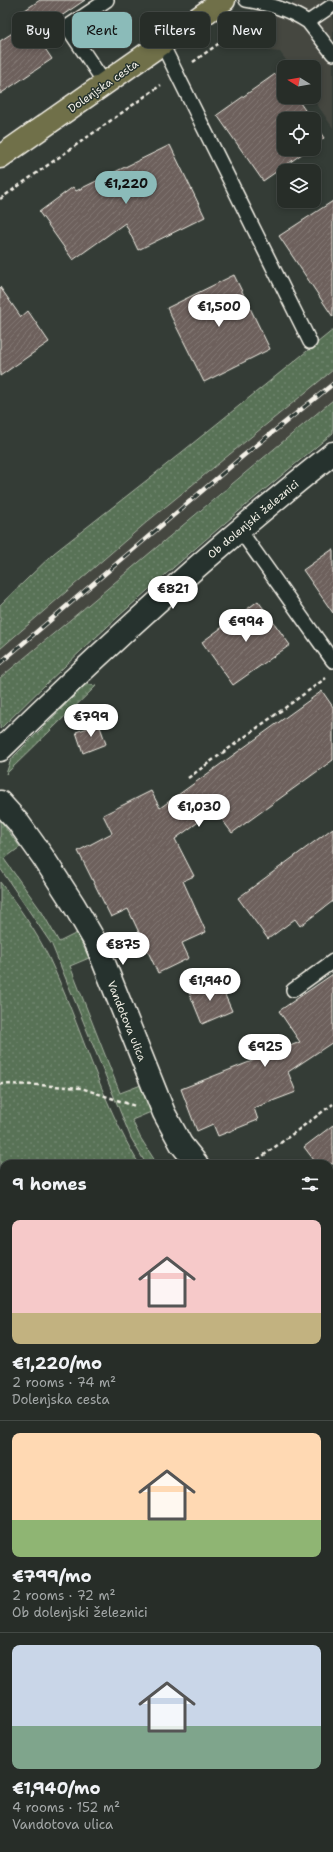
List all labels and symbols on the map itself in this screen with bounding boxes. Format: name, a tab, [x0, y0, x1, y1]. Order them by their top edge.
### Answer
street label: Dolenjska cesta	[65, 57, 142, 116]
north arrow	[277, 60, 321, 104]
pin: €1,220	[93, 171, 159, 205]
pin: €1,500	[186, 294, 252, 328]
street label: Ob dolenjski železnici	[205, 477, 302, 562]
pin: €821	[149, 576, 197, 610]
pin: €994	[222, 609, 270, 643]
pin: €799	[67, 704, 115, 738]
pin: €1,030	[166, 794, 232, 828]
pin: €875	[99, 932, 147, 966]
pin: €1,940	[177, 968, 243, 1002]
street label: Vandotova ulica	[104, 979, 150, 1064]
pin: €925	[241, 1034, 289, 1068]

